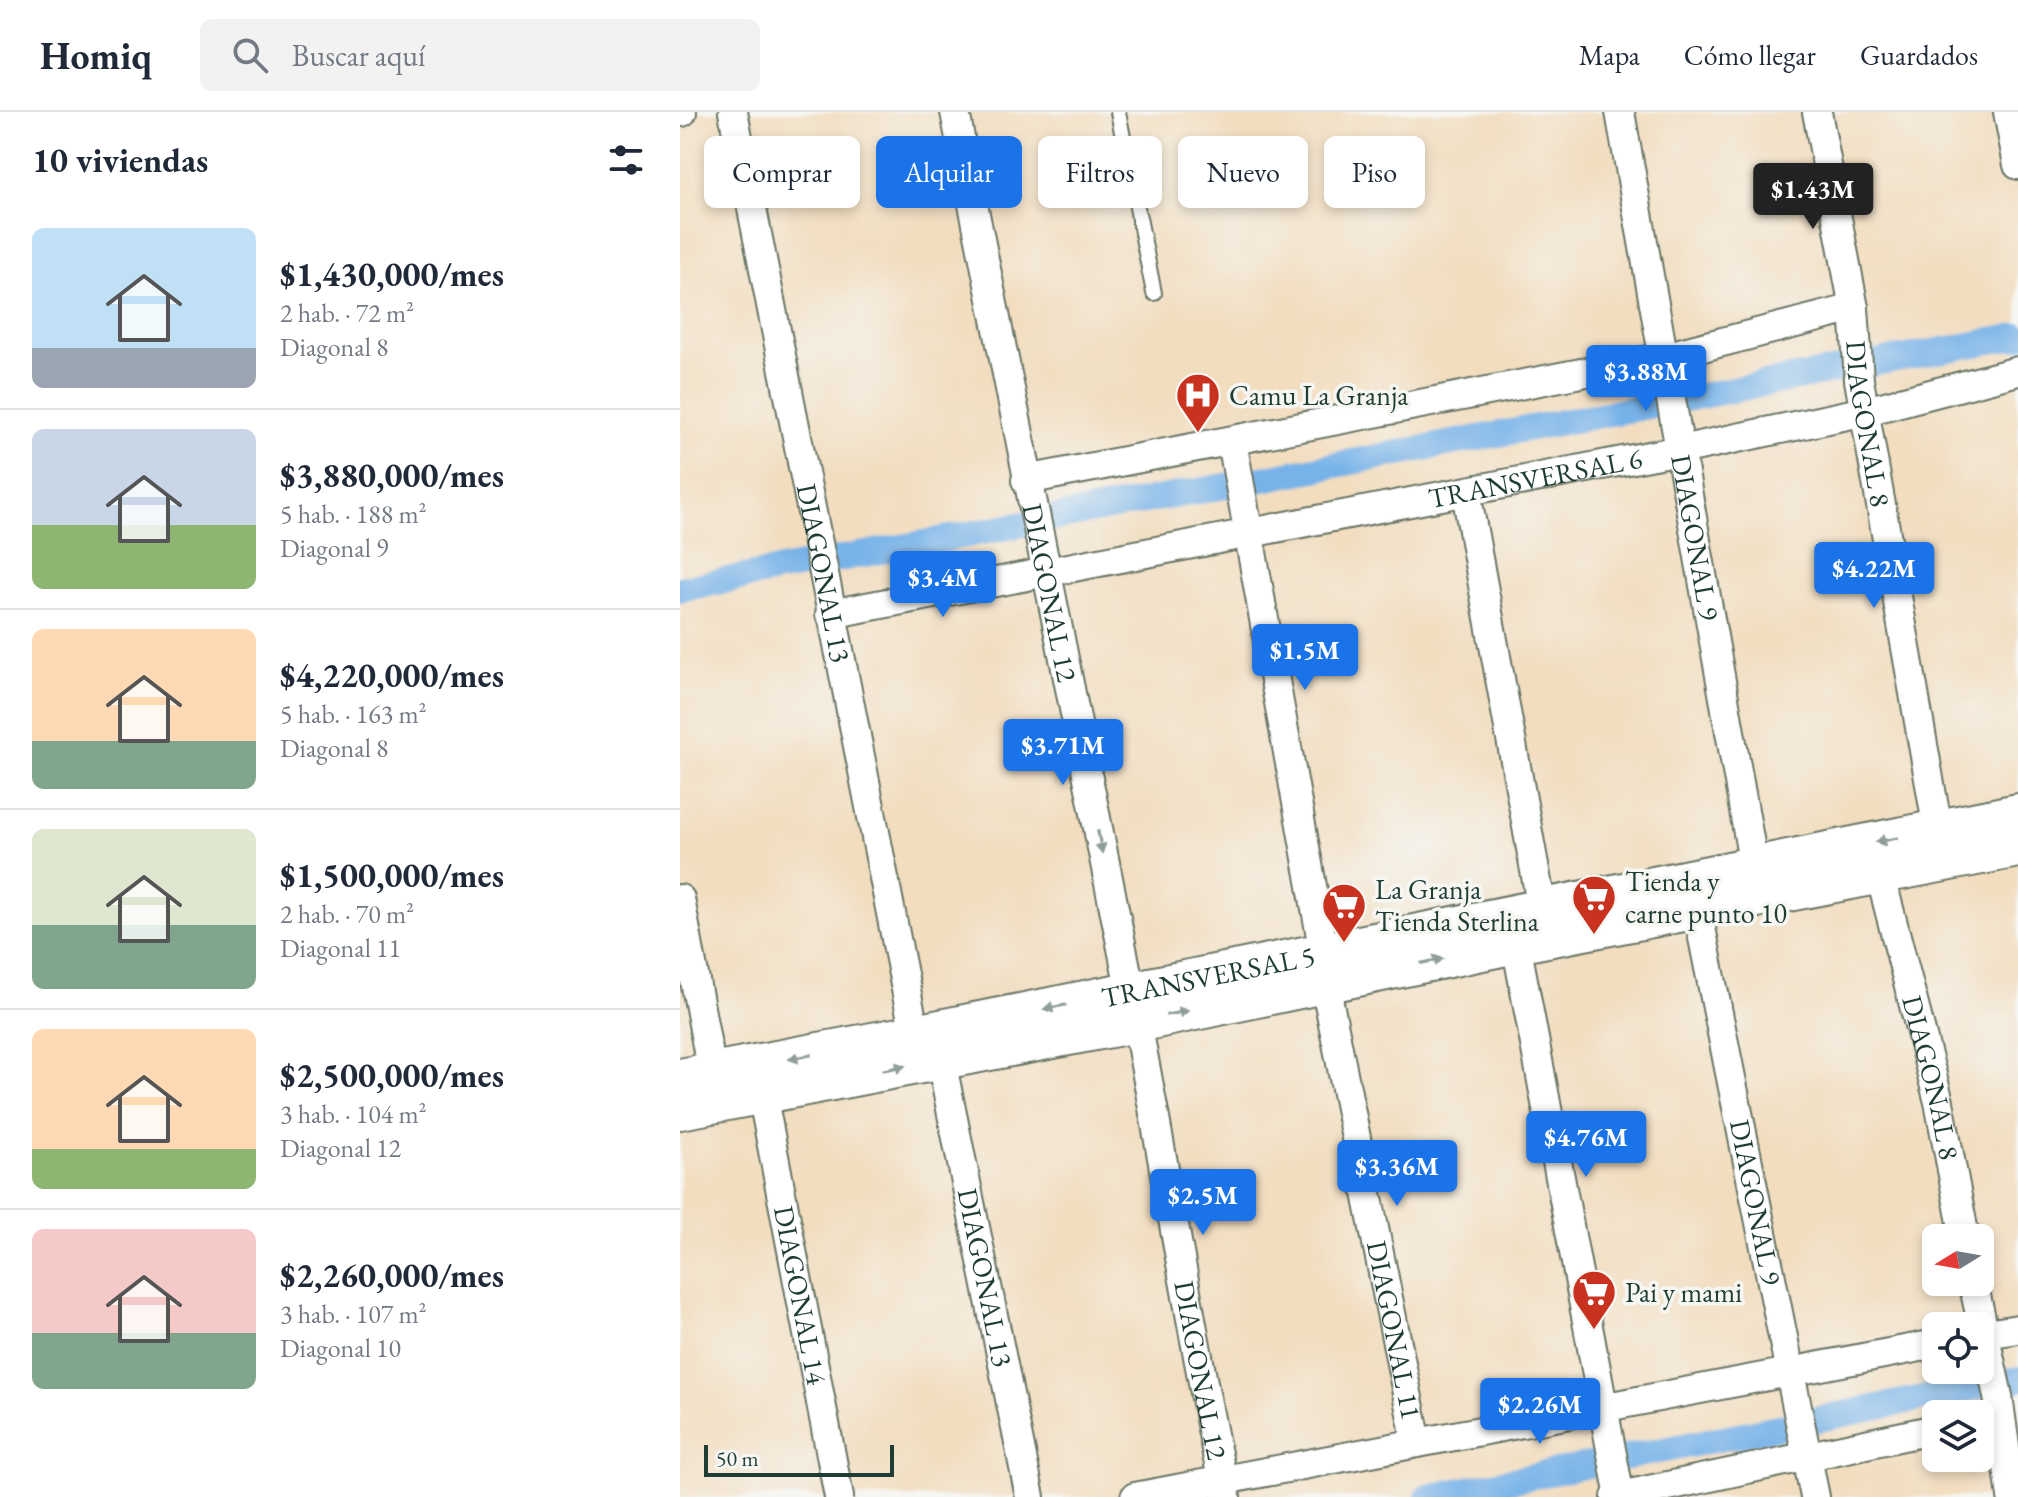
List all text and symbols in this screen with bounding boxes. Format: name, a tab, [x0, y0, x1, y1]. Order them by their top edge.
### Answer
search box	[200, 19, 760, 91]
text: Homiq	[40, 31, 152, 80]
icon: search	[228, 33, 272, 77]
text: Buscar aquí	[292, 36, 425, 75]
text: Mapa	[1579, 37, 1640, 73]
text: Cómo llegar	[1684, 37, 1816, 73]
text: Guardados	[1860, 37, 1978, 73]
chip: Comprar	[704, 136, 860, 208]
chip: Alquilar	[876, 136, 1022, 208]
chip: Filtros	[1038, 136, 1162, 208]
chip: Nuevo	[1178, 136, 1308, 208]
chip: Piso	[1324, 136, 1425, 208]
text: 10 viviendas	[32, 138, 208, 182]
icon: filters	[604, 138, 648, 182]
pin: $1.43M	[1748, 163, 1878, 231]
text: $1.43M	[1771, 172, 1855, 206]
text: $1,430,000/mes	[280, 252, 504, 296]
icon: home	[96, 260, 192, 356]
text: 2 hab. · 72 m²	[280, 296, 414, 330]
text: Diagonal 8	[280, 330, 389, 364]
street label: DIAGONAL 8	[1838, 339, 1899, 510]
pin: $3.88M	[1581, 345, 1711, 413]
text: $3.88M	[1604, 354, 1688, 388]
hospital icon: Camu La Granja	[1174, 371, 1222, 434]
place label: Camu La Granja	[1229, 377, 1409, 413]
street label: TRANSVERSAL 6	[1425, 440, 1645, 516]
street label: DIAGONAL 9	[1663, 451, 1728, 623]
text: $3,880,000/mes	[280, 453, 504, 497]
icon: home	[96, 461, 192, 557]
street label: DIAGONAL 13	[789, 481, 859, 666]
text: 5 hab. · 188 m²	[280, 497, 426, 531]
street label: DIAGONAL 12	[1014, 500, 1086, 686]
text: Diagonal 9	[280, 531, 389, 565]
pin: $4.22M	[1809, 542, 1939, 610]
pin: $3.4M	[887, 551, 999, 619]
text: $4.22M	[1832, 551, 1916, 585]
text: $3.4M	[908, 560, 978, 594]
pin: $1.5M	[1249, 624, 1361, 692]
text: $1.5M	[1270, 633, 1340, 667]
text: $4,220,000/mes	[280, 653, 504, 697]
icon: home	[96, 661, 192, 757]
text: 5 hab. · 163 m²	[280, 697, 426, 731]
pin: $3.71M	[998, 719, 1128, 787]
text: $3.71M	[1021, 728, 1105, 762]
text: Diagonal 8	[280, 731, 389, 765]
one-way arrow	[1095, 830, 1107, 855]
one-way arrow	[1874, 835, 1899, 847]
text: $1,500,000/mes	[280, 853, 504, 897]
icon: home	[96, 861, 192, 957]
place label: Tienda y carne punto 10	[1625, 863, 1787, 931]
place label: La Granja Tienda Sterlina	[1375, 871, 1540, 939]
supermarket icon: Tienda y carne punto 10	[1570, 873, 1618, 936]
supermarket icon: La Granja Tienda Sterlina	[1320, 881, 1368, 944]
text: 2 hab. · 70 m²	[280, 897, 414, 931]
text: Diagonal 11	[280, 931, 401, 965]
street label: TRANSVERSAL 5	[1098, 937, 1318, 1015]
one-way arrow	[1419, 954, 1444, 967]
street label: DIAGONAL 8	[1894, 991, 1968, 1163]
one-way arrow	[1042, 1001, 1067, 1013]
one-way arrow	[1165, 1007, 1190, 1019]
one-way arrow	[787, 1051, 812, 1063]
text: $2,500,000/mes	[280, 1053, 504, 1097]
icon: home	[96, 1061, 192, 1157]
one-way arrow	[882, 1062, 907, 1074]
text: 3 hab. · 104 m²	[280, 1097, 426, 1131]
pin: $4.76M	[1521, 1111, 1651, 1179]
street label: DIAGONAL 9	[1722, 1116, 1790, 1288]
text: $4.76M	[1544, 1120, 1628, 1154]
text: Diagonal 12	[280, 1131, 401, 1165]
pin: $3.36M	[1332, 1140, 1462, 1208]
text: $3.36M	[1355, 1149, 1439, 1183]
pin: $2.5M	[1147, 1169, 1259, 1237]
text: $2.5M	[1168, 1178, 1238, 1212]
street label: DIAGONAL 13	[950, 1185, 1021, 1370]
street label: DIAGONAL 14	[766, 1203, 835, 1388]
north arrow	[1922, 1224, 1994, 1296]
map controls	[1922, 1224, 1994, 1472]
street label: DIAGONAL 11	[1359, 1238, 1430, 1423]
text: $2,260,000/mes	[280, 1253, 504, 1297]
icon: home	[96, 1261, 192, 1357]
supermarket icon: Pai y mami	[1570, 1268, 1618, 1331]
place label: Pai y mami	[1625, 1274, 1742, 1310]
street label: DIAGONAL 12	[1166, 1278, 1236, 1463]
text: 3 hab. · 107 m²	[280, 1297, 426, 1331]
button: locate	[1922, 1312, 1994, 1384]
text: Diagonal 10	[280, 1331, 401, 1365]
pin: $2.26M	[1475, 1378, 1605, 1446]
text: $2.26M	[1498, 1387, 1582, 1421]
button: layers	[1922, 1400, 1994, 1472]
scale bar	[704, 1441, 894, 1477]
text: 50 m	[716, 1444, 759, 1473]

